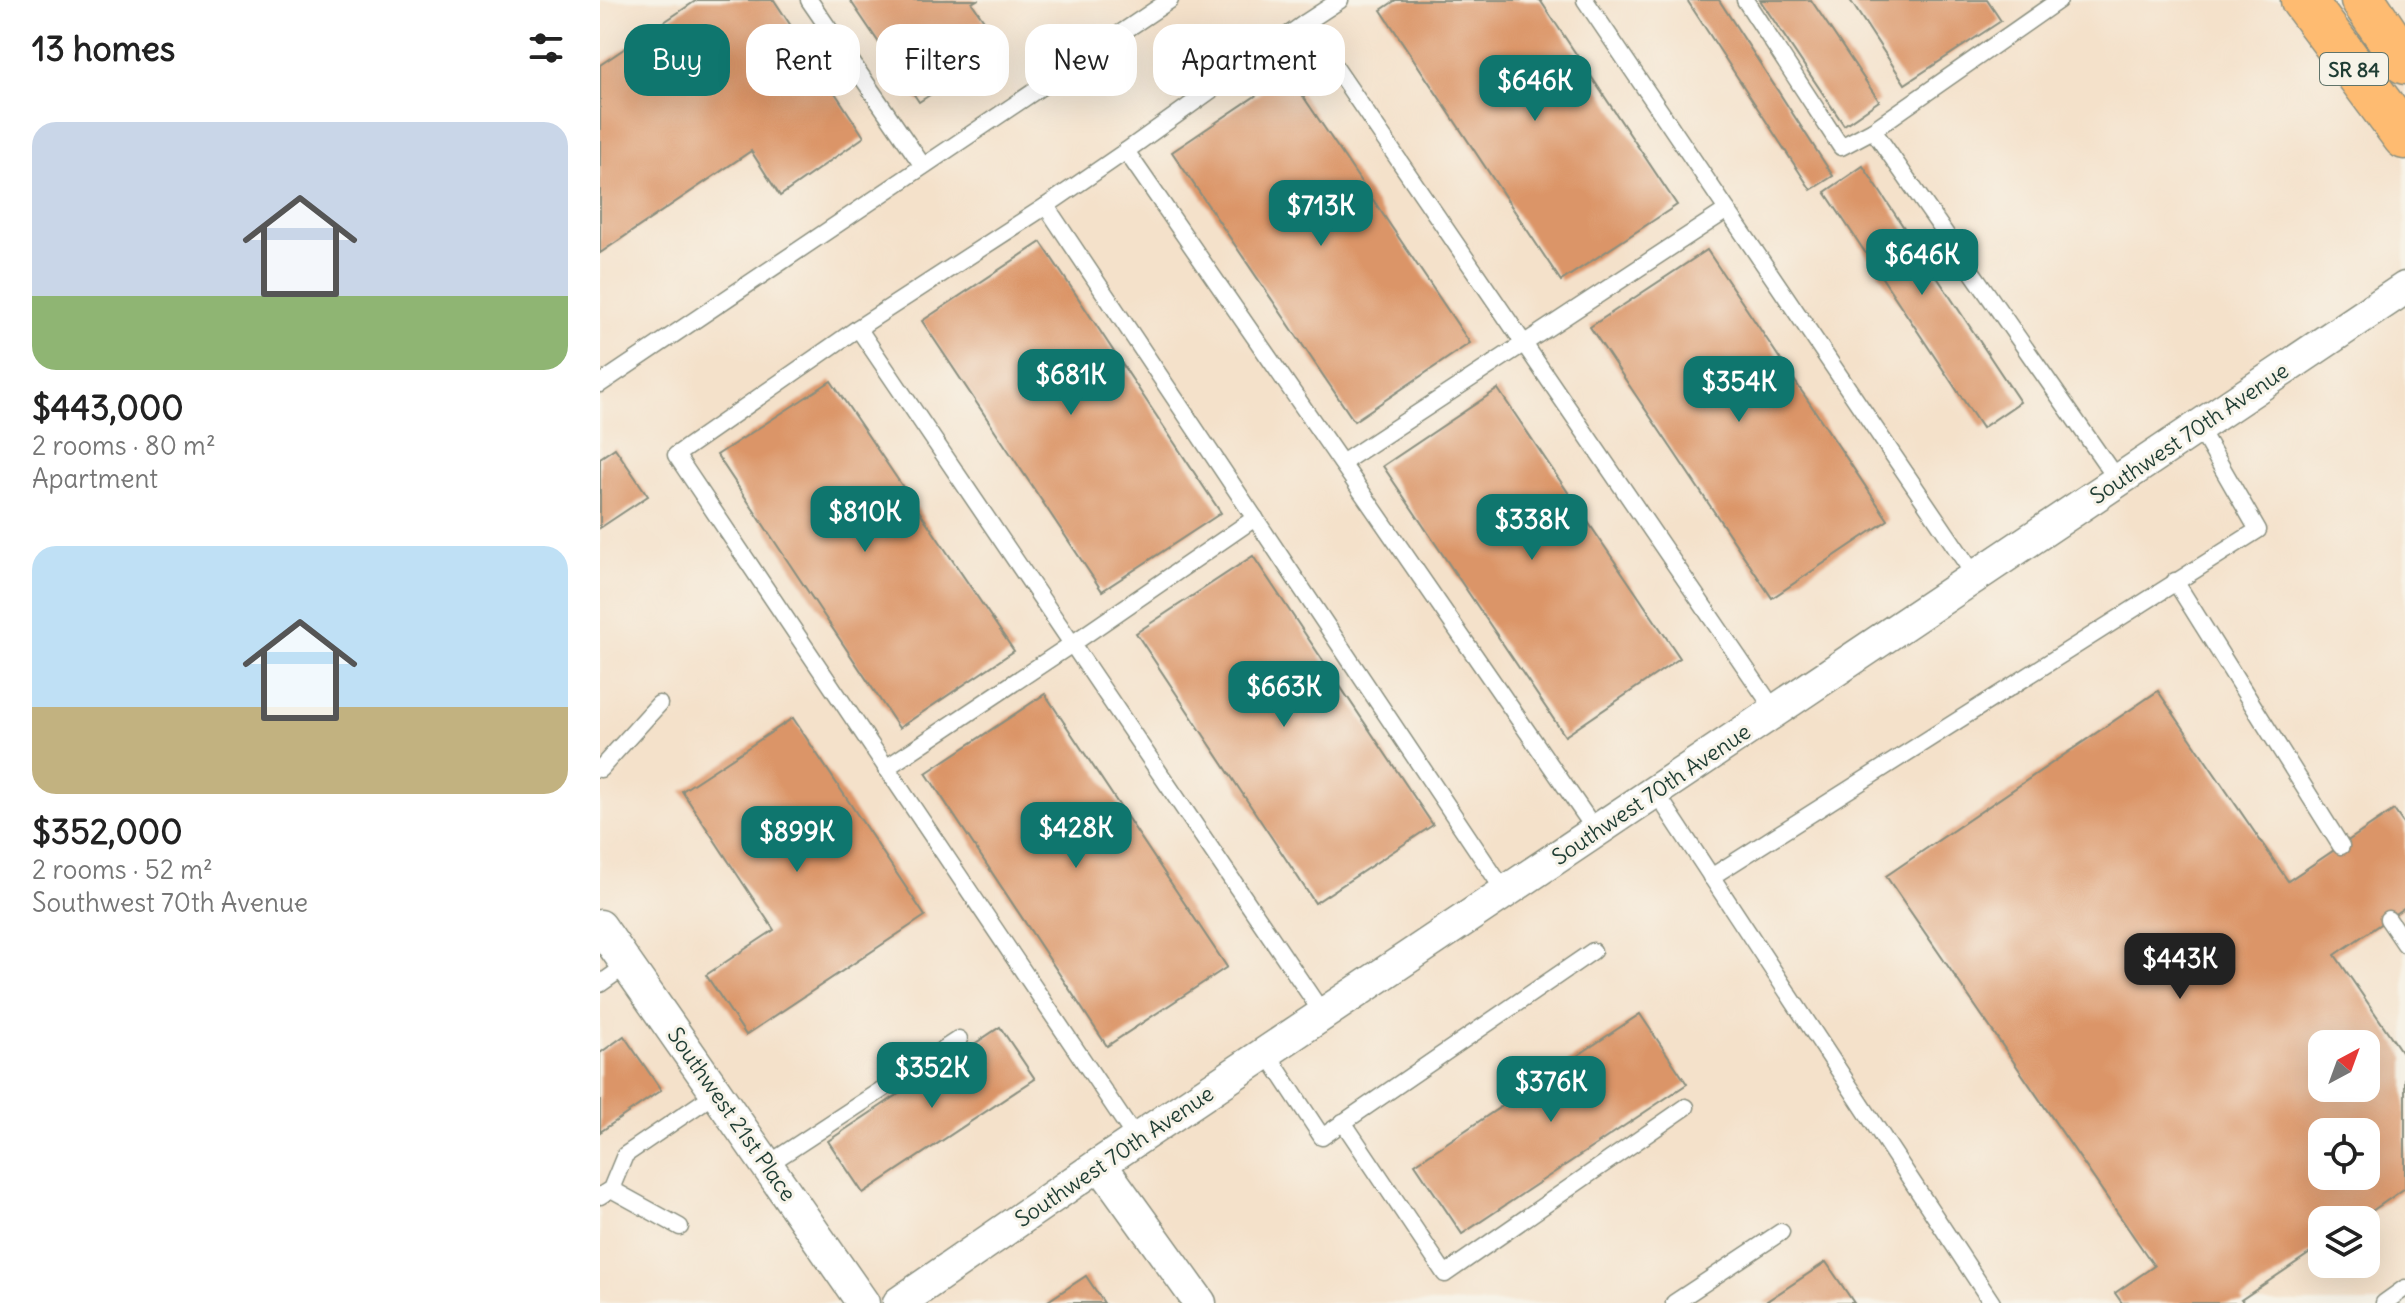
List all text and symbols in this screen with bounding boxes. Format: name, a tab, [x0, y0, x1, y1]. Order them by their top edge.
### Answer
chip: Buy	[624, 24, 730, 96]
chip: Rent	[746, 24, 860, 96]
chip: Filters	[876, 24, 1009, 96]
chip: New	[1025, 24, 1137, 96]
chip: Apartment	[1153, 24, 1345, 96]
icon: filters	[524, 26, 568, 70]
text: 13 homes	[32, 27, 175, 70]
road number: SR 84	[2320, 53, 2388, 85]
pin: $646K	[1479, 55, 1591, 123]
text: $646K	[1497, 64, 1573, 97]
icon: home	[228, 174, 372, 318]
pin: $713K	[1265, 180, 1377, 248]
text: $713K	[1287, 189, 1355, 222]
pin: $646K	[1866, 229, 1978, 297]
text: $646K	[1884, 238, 1960, 271]
pin: $681K	[1015, 349, 1127, 417]
pin: $354K	[1683, 356, 1795, 424]
street label: Southwest 70th Avenue	[2084, 356, 2294, 510]
text: $681K	[1036, 358, 1106, 391]
text: $354K	[1701, 365, 1777, 398]
text: $443,000	[32, 386, 184, 429]
text: 2 rooms · 80 m²	[32, 429, 216, 462]
text: Apartment	[32, 462, 158, 495]
pin: $810K	[809, 486, 921, 554]
pin: $338K	[1476, 494, 1588, 562]
text: $810K	[829, 495, 901, 528]
text: $338K	[1495, 503, 1569, 536]
icon: home	[228, 598, 372, 742]
pin: $663K	[1228, 661, 1340, 729]
text: $663K	[1246, 670, 1322, 703]
street label: Southwest 70th Avenue	[1546, 717, 1756, 871]
pin: $428K	[1020, 802, 1132, 870]
pin: $899K	[741, 806, 853, 874]
text: $352,000	[32, 810, 183, 853]
text: $428K	[1039, 811, 1113, 844]
text: $899K	[759, 815, 835, 848]
text: 2 rooms · 52 m²	[32, 853, 213, 886]
text: Southwest 70th Avenue	[32, 886, 308, 919]
pin: $443K	[2124, 933, 2236, 1001]
text: $443K	[2142, 942, 2218, 975]
street label: Southwest 21st Place	[661, 1022, 803, 1206]
north arrow	[2308, 1030, 2380, 1102]
map controls	[2308, 1030, 2380, 1278]
pin: $352K	[876, 1042, 988, 1110]
text: $352K	[895, 1051, 969, 1084]
pin: $376K	[1495, 1056, 1607, 1124]
text: $376K	[1515, 1065, 1587, 1098]
street label: Southwest 70th Avenue	[1009, 1079, 1219, 1233]
button: locate	[2308, 1118, 2380, 1190]
button: layers	[2308, 1206, 2380, 1278]

